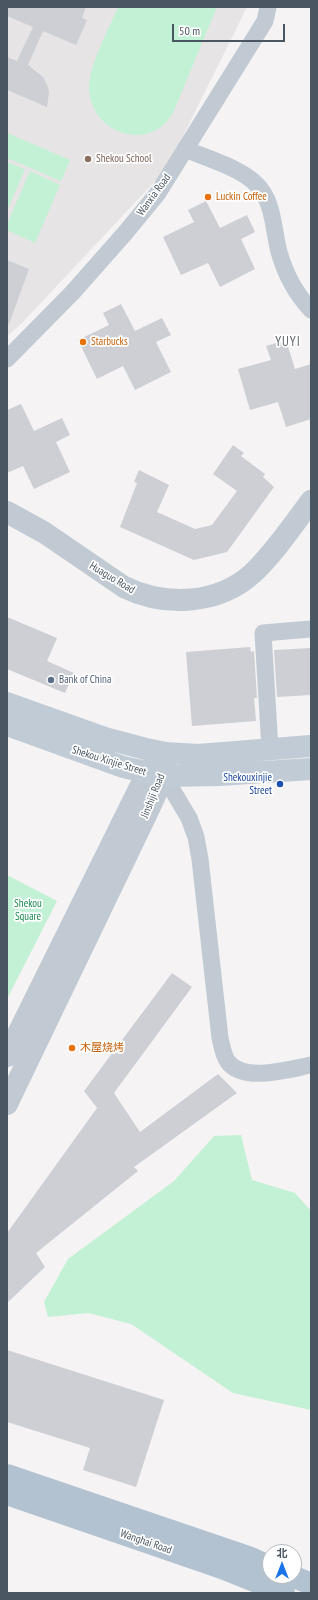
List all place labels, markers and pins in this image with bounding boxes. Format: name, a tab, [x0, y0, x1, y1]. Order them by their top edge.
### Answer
place label: Shekou School	[96, 152, 152, 166]
marker: Shekou School	[83, 154, 93, 164]
place label: Luckin Coffee	[216, 190, 267, 204]
marker: Luckin Coffee	[203, 192, 213, 202]
place label: Starbucks	[91, 335, 128, 349]
marker: Starbucks	[78, 337, 88, 347]
place label: Bank of China	[59, 673, 111, 687]
marker: Bank of China	[46, 675, 56, 685]
place label: Shekouxinjie Street	[223, 771, 272, 797]
marker: Shekouxinjie Street	[275, 779, 285, 789]
place label: 木屋烧烤	[80, 1041, 124, 1055]
marker: 木屋烧烤	[67, 1043, 77, 1053]

